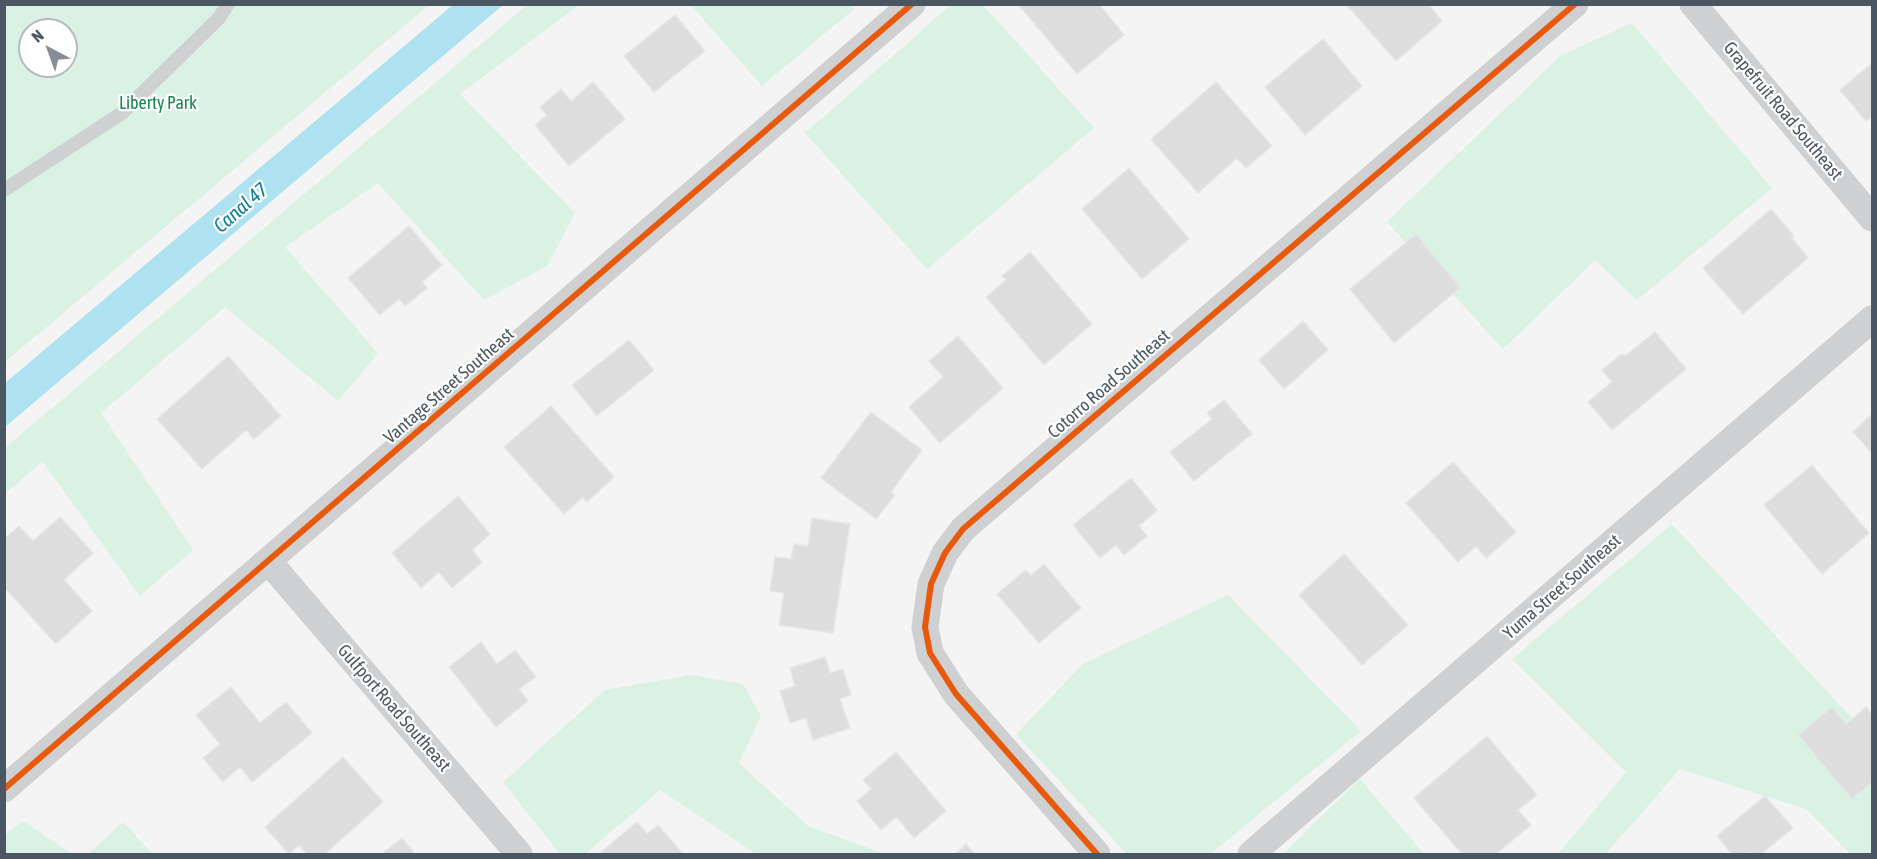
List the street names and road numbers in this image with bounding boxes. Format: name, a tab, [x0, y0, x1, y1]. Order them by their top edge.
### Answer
street label: Grapefruit Road Southeast	[1719, 37, 1847, 185]
street label: Vantage Street Southeast	[379, 324, 519, 448]
street label: Cotorro Road Southeast	[1043, 325, 1175, 443]
street label: Yuma Street Southeast	[1499, 530, 1625, 644]
street label: Gulfport Road Southeast	[333, 640, 455, 776]

